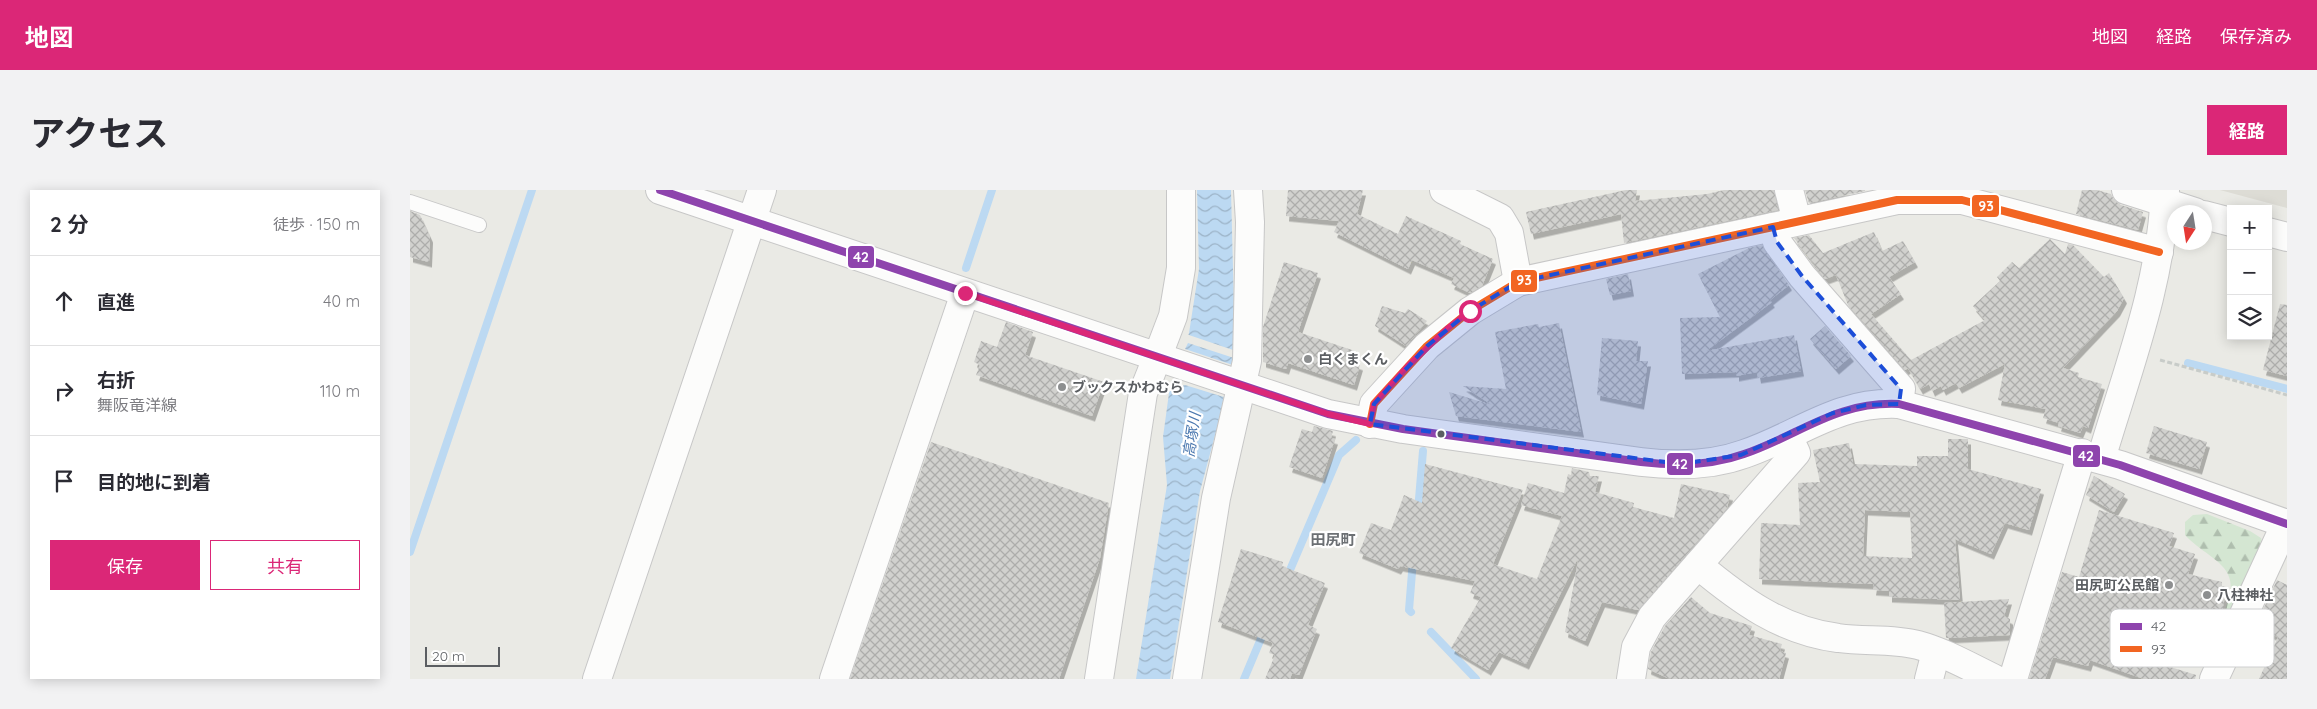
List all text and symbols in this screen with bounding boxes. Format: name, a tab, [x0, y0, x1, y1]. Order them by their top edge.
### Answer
text: 地図	[25, 22, 73, 52]
text: 地図	[2092, 25, 2128, 48]
text: 経路	[2156, 25, 2192, 48]
text: 保存済み	[2220, 25, 2292, 48]
button: 経路	[2207, 105, 2287, 155]
text: アクセス	[30, 111, 168, 155]
line badge: 93	[1971, 194, 2000, 218]
text: 93	[1978, 197, 1994, 215]
north arrow	[2167, 205, 2212, 250]
map controls	[2227, 205, 2272, 340]
button: +	[2227, 205, 2272, 250]
text: 2 分	[50, 211, 89, 237]
text: 徒歩 · 150 m	[273, 214, 360, 234]
line badge: 42	[847, 245, 875, 269]
text: 42	[853, 248, 869, 266]
button: −	[2227, 250, 2272, 295]
line badge: 93	[1510, 269, 1538, 293]
text: 93	[1516, 271, 1532, 289]
route end	[954, 282, 977, 305]
icon: ahead	[50, 287, 78, 315]
text: 直進	[97, 290, 135, 314]
text: 40 m	[323, 291, 360, 311]
button: layers	[2227, 295, 2272, 340]
route start	[1459, 300, 1482, 323]
place label: 白くまくん	[1318, 350, 1388, 368]
marker: 白くまくん	[1302, 353, 1314, 365]
text: 右折	[97, 368, 135, 392]
icon: right	[50, 377, 78, 405]
place label: ブックスかわむら	[1072, 378, 1184, 396]
text: 110 m	[320, 381, 360, 401]
marker: ブックスかわむら	[1056, 381, 1068, 393]
text: 舞阪竜洋線	[97, 395, 177, 415]
water label: 高塚川	[1179, 409, 1205, 459]
unlabelled marker	[1436, 429, 1446, 439]
line badge: 42	[2072, 444, 2101, 468]
text: 42	[2078, 447, 2094, 465]
line badge: 42	[1666, 452, 1694, 476]
text: 42	[1672, 455, 1688, 473]
icon: arrive	[50, 467, 78, 495]
text: 目的地に到着	[97, 470, 211, 494]
district label: 田尻町	[1310, 530, 1356, 549]
button: 保存	[50, 540, 200, 590]
button: 共有	[210, 540, 360, 590]
place label: 田尻町公民館	[2075, 576, 2159, 594]
marker: 田尻町公民館	[2163, 579, 2175, 591]
place label: 八柱神社	[2217, 586, 2273, 604]
marker: 八柱神社	[2201, 589, 2213, 601]
legend	[2110, 609, 2274, 667]
text: 42	[2151, 617, 2166, 635]
text: 93	[2151, 640, 2166, 658]
scale bar	[425, 644, 500, 667]
text: 20 m	[432, 647, 465, 665]

